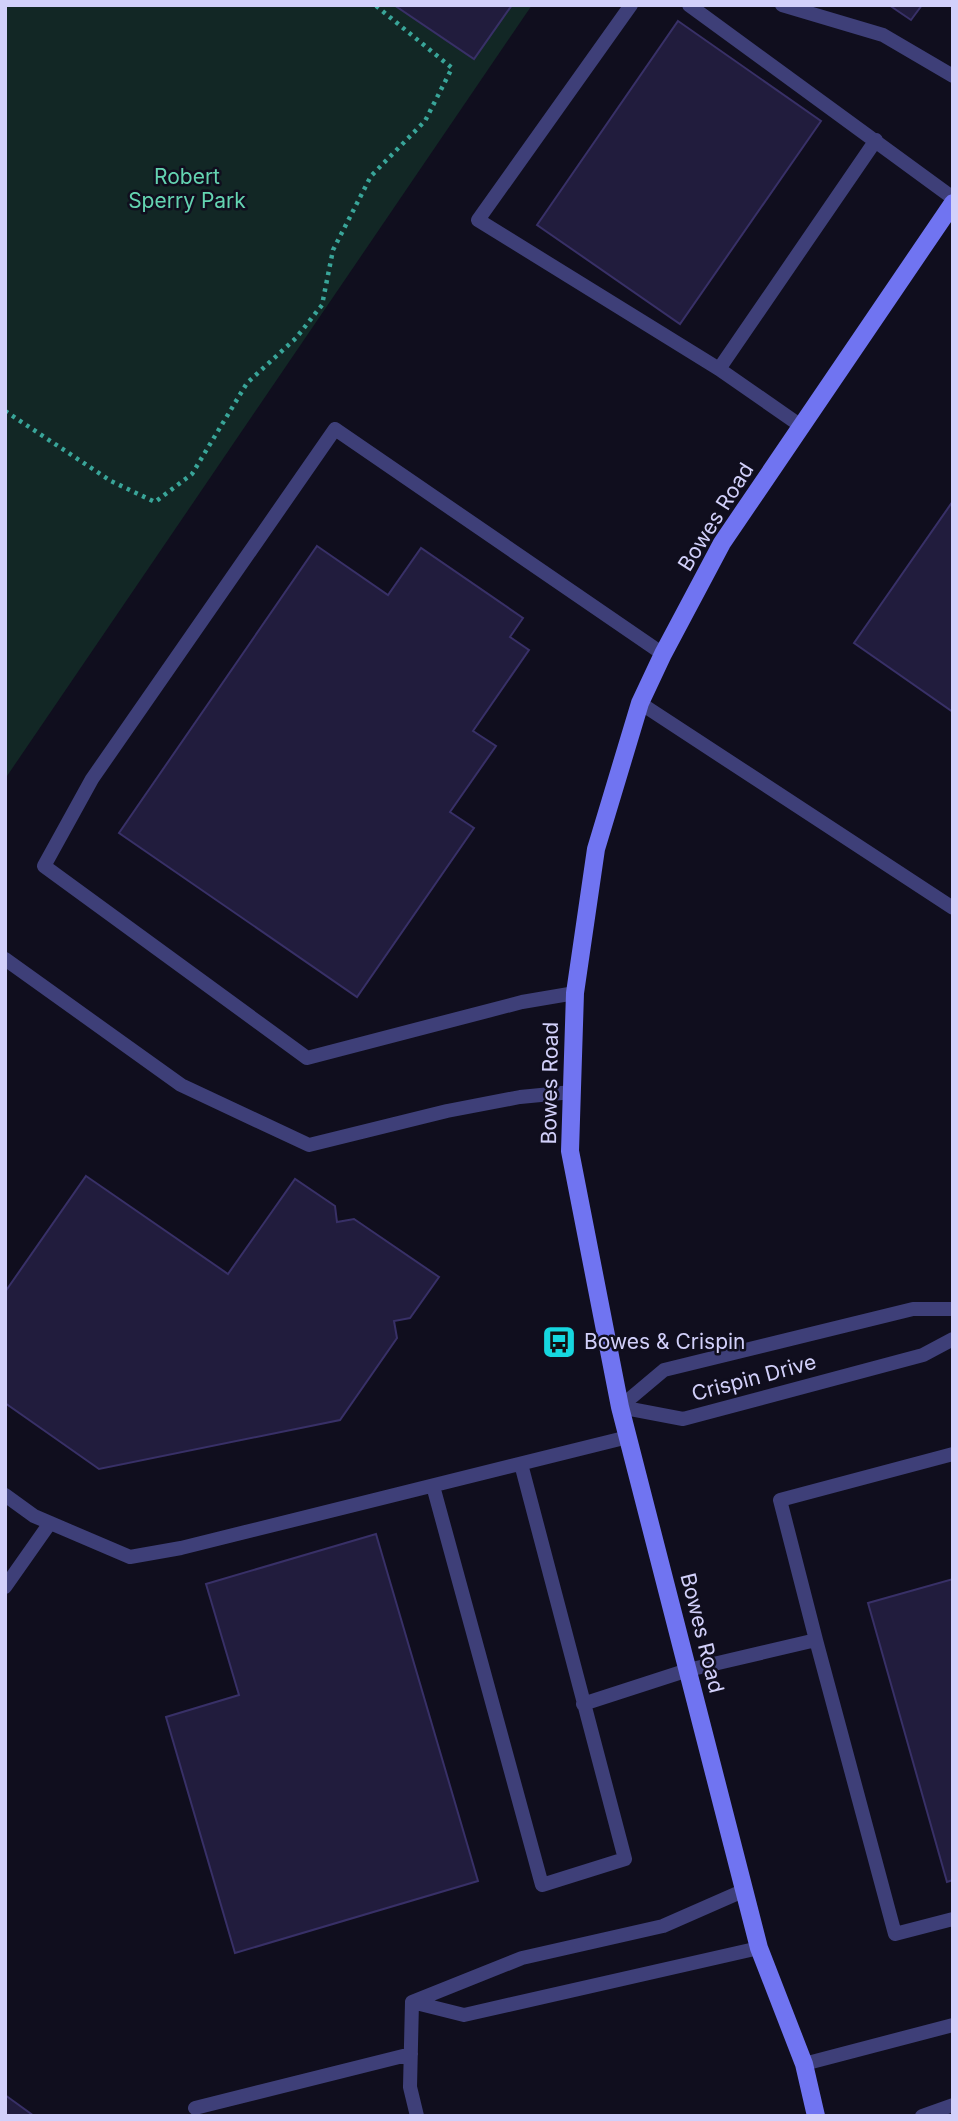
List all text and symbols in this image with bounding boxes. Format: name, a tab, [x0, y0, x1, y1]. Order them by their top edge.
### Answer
park label: Robert Sperry Park	[128, 164, 246, 213]
street label: Bowes Road	[672, 458, 759, 575]
street label: Bowes Road	[536, 1021, 563, 1145]
bus stop icon: Bowes & Crispin	[540, 1323, 578, 1361]
place label: Bowes & Crispin	[584, 1329, 746, 1354]
street label: Crispin Drive	[689, 1349, 819, 1406]
street label: Bowes Road	[676, 1570, 729, 1695]

